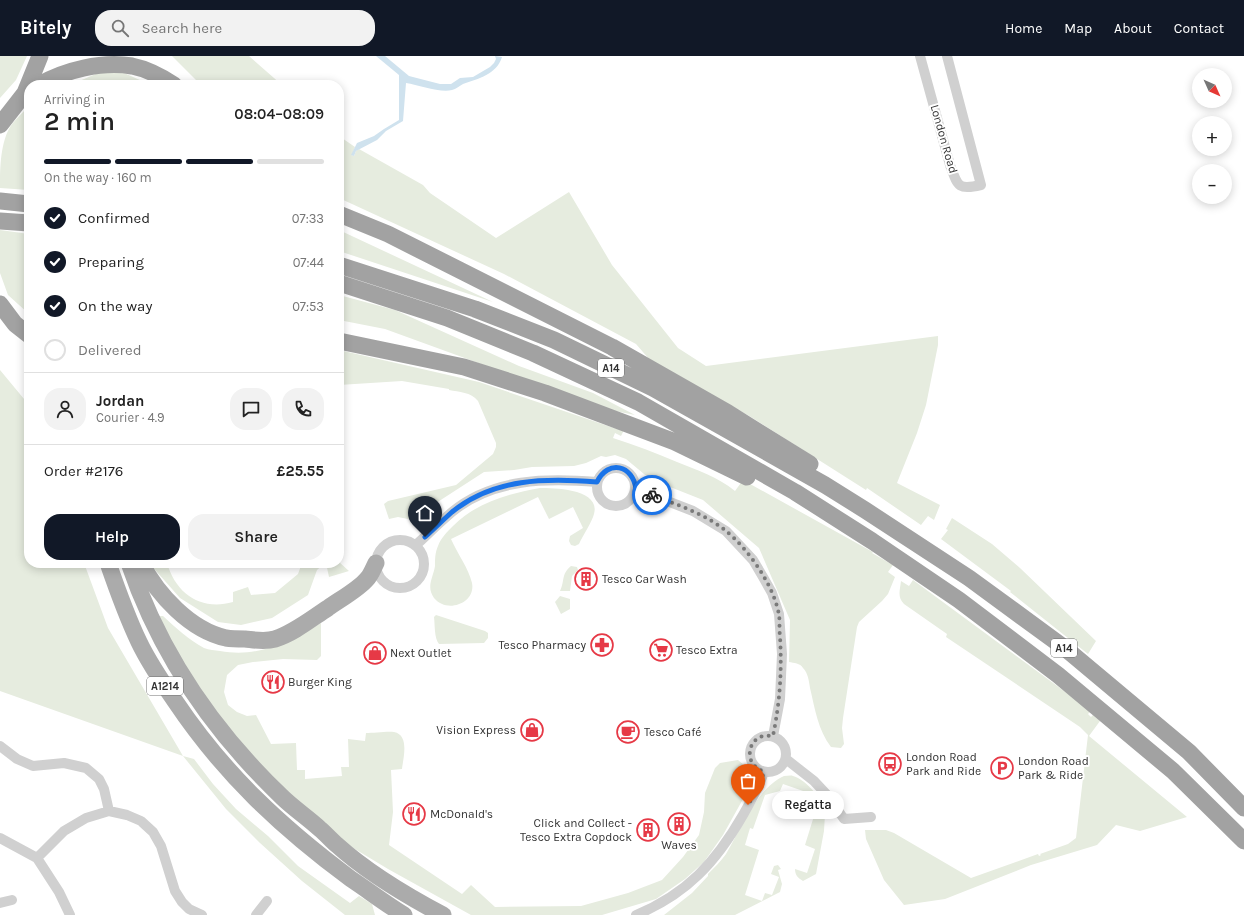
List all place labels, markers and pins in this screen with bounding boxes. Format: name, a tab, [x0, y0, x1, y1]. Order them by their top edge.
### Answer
pin	[408, 496, 442, 537]
building icon: Tesco Car Wash	[573, 566, 599, 592]
place label: Tesco Car Wash	[602, 572, 687, 586]
pharmacy icon: Tesco Pharmacy	[589, 632, 615, 658]
supermarket icon: Tesco Extra	[648, 637, 674, 663]
place label: Tesco Pharmacy	[498, 638, 586, 652]
shop icon: Next Outlet	[362, 640, 388, 666]
place label: Tesco Extra	[676, 643, 738, 657]
place label: Next Outlet	[390, 646, 452, 660]
restaurant icon: Burger King	[260, 669, 286, 695]
place label: Burger King	[288, 675, 352, 689]
shop icon: Vision Express	[519, 717, 545, 743]
cafe icon: Tesco Café	[615, 719, 641, 745]
place label: Vision Express	[436, 723, 516, 737]
place label: Tesco Café	[644, 725, 701, 739]
place label: London Road Park and Ride	[906, 750, 981, 778]
bus stop icon: London Road Park and Ride	[877, 751, 903, 777]
place label: London Road Park & Ride	[1018, 754, 1089, 782]
parking icon: London Road Park & Ride	[989, 755, 1015, 781]
pin	[731, 764, 765, 805]
callout: Regatta	[772, 791, 844, 819]
restaurant icon: McDonald's	[401, 801, 427, 827]
place label: McDonald's	[430, 807, 493, 821]
building icon: Waves	[666, 811, 692, 837]
place label: Click and Collect - Tesco Extra Copdock	[520, 816, 632, 844]
building icon: Click and Collect - Tesco Extra Copdock	[635, 817, 661, 843]
place label: Waves	[661, 838, 697, 852]

